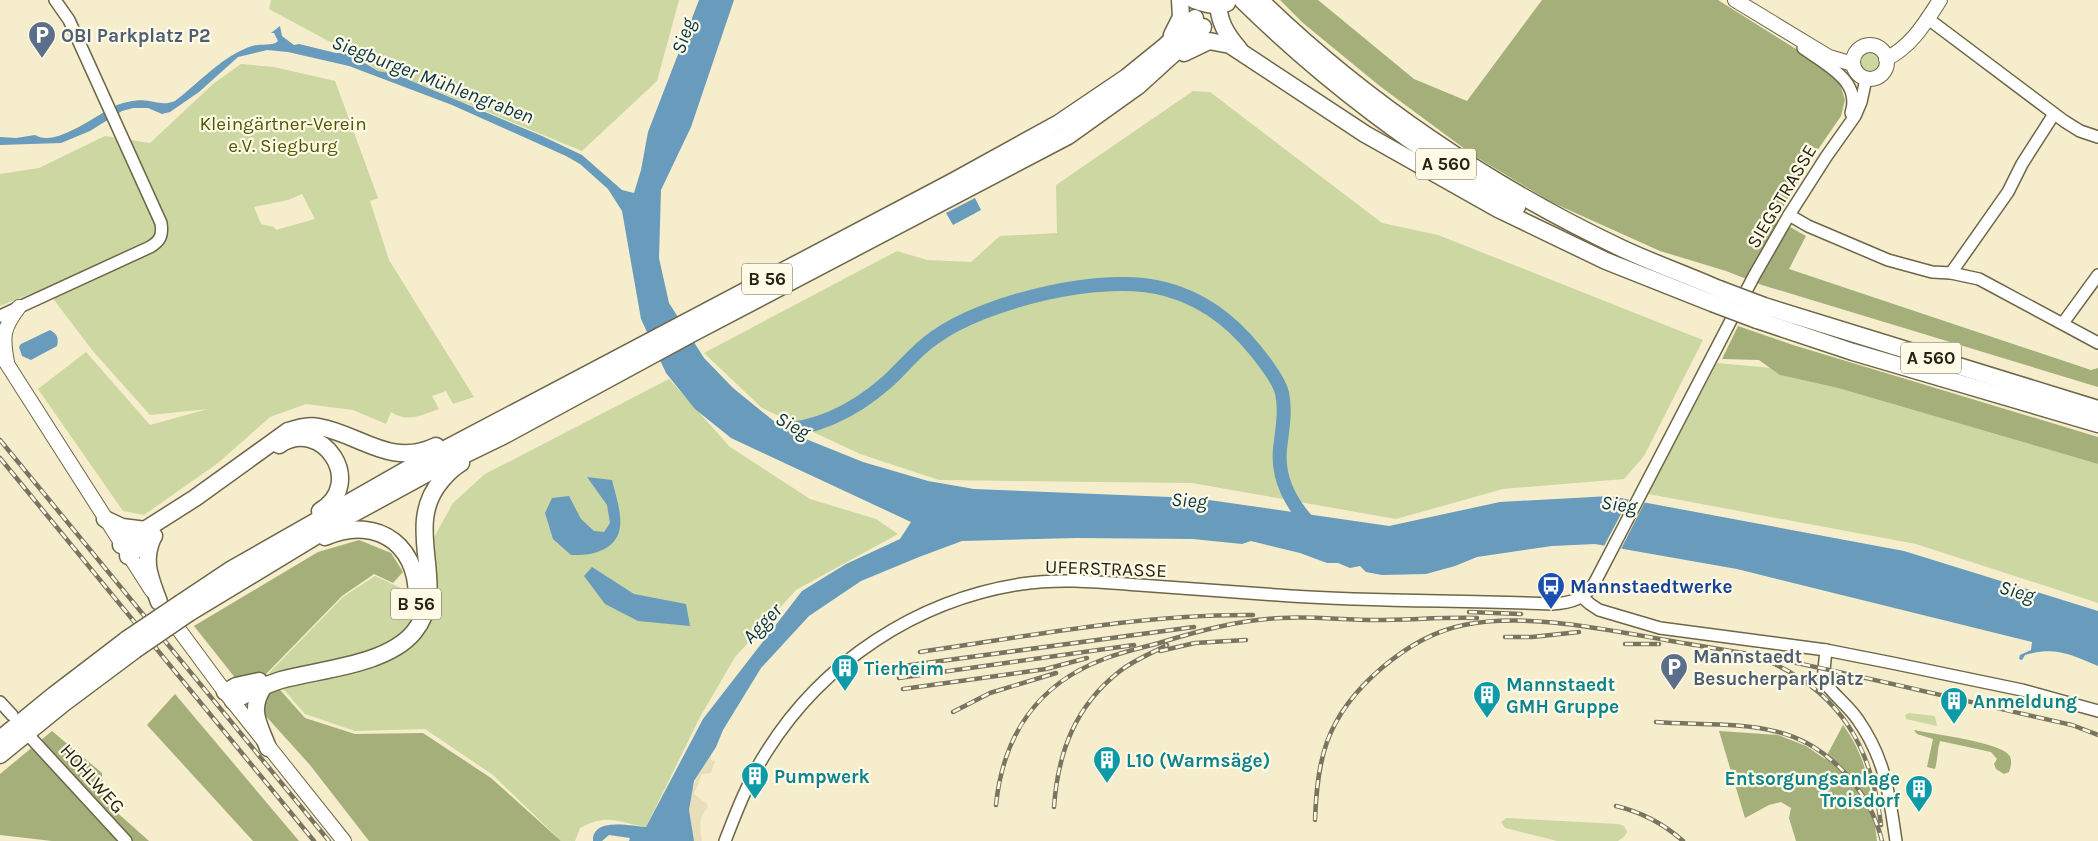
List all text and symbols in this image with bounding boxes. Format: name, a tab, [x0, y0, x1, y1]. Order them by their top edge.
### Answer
water label: Sieg	[667, 15, 700, 57]
parking icon: OBI Parkplatz P2	[27, 20, 57, 59]
place label: OBI Parkplatz P2	[61, 25, 210, 47]
water label: Siegburger Mühlengraben	[329, 30, 537, 129]
park label: Kleingärtner-Verein e.V. Siegburg	[199, 113, 367, 157]
street label: SIEGSTRASSE	[1742, 141, 1821, 252]
road number: A 560	[1416, 148, 1476, 180]
road number: B 56	[742, 264, 792, 294]
road number: A 560	[1901, 342, 1961, 373]
water label: Sieg	[772, 407, 815, 445]
water label: Sieg	[1170, 488, 1208, 513]
water label: Sieg	[1600, 491, 1639, 518]
street label: UFERSTRASSE	[1045, 556, 1167, 582]
bus stop icon: Mannstaedtwerke	[1536, 571, 1566, 610]
place label: Mannstaedtwerke	[1570, 576, 1733, 598]
water label: Sieg	[1997, 576, 2038, 608]
road number: B 56	[391, 588, 441, 620]
water label: Agger	[738, 598, 788, 648]
place label: Mannstaedt Besucherparkplatz	[1693, 646, 1864, 690]
parking icon: Mannstaedt Besucherparkplatz	[1659, 652, 1689, 691]
building icon: Tierheim	[830, 653, 860, 692]
place label: Tierheim	[864, 658, 944, 680]
place label: Mannstaedt GMH Gruppe	[1506, 674, 1619, 718]
building icon: Mannstaedt GMH Gruppe	[1472, 680, 1502, 719]
building icon: Anmeldung	[1939, 686, 1969, 725]
place label: Anmeldung	[1973, 691, 2077, 713]
street label: HOHLWEG	[55, 739, 129, 818]
building icon: L10 (Warmsäge)	[1092, 745, 1122, 784]
place label: L10 (Warmsäge)	[1126, 750, 1270, 772]
building icon: Pumpwerk	[740, 761, 770, 800]
place label: Pumpwerk	[774, 766, 870, 788]
place label: Entsorgungsanlage Troisdorf	[1725, 768, 1901, 812]
building icon: Entsorgungsanlage Troisdorf	[1904, 774, 1934, 813]

